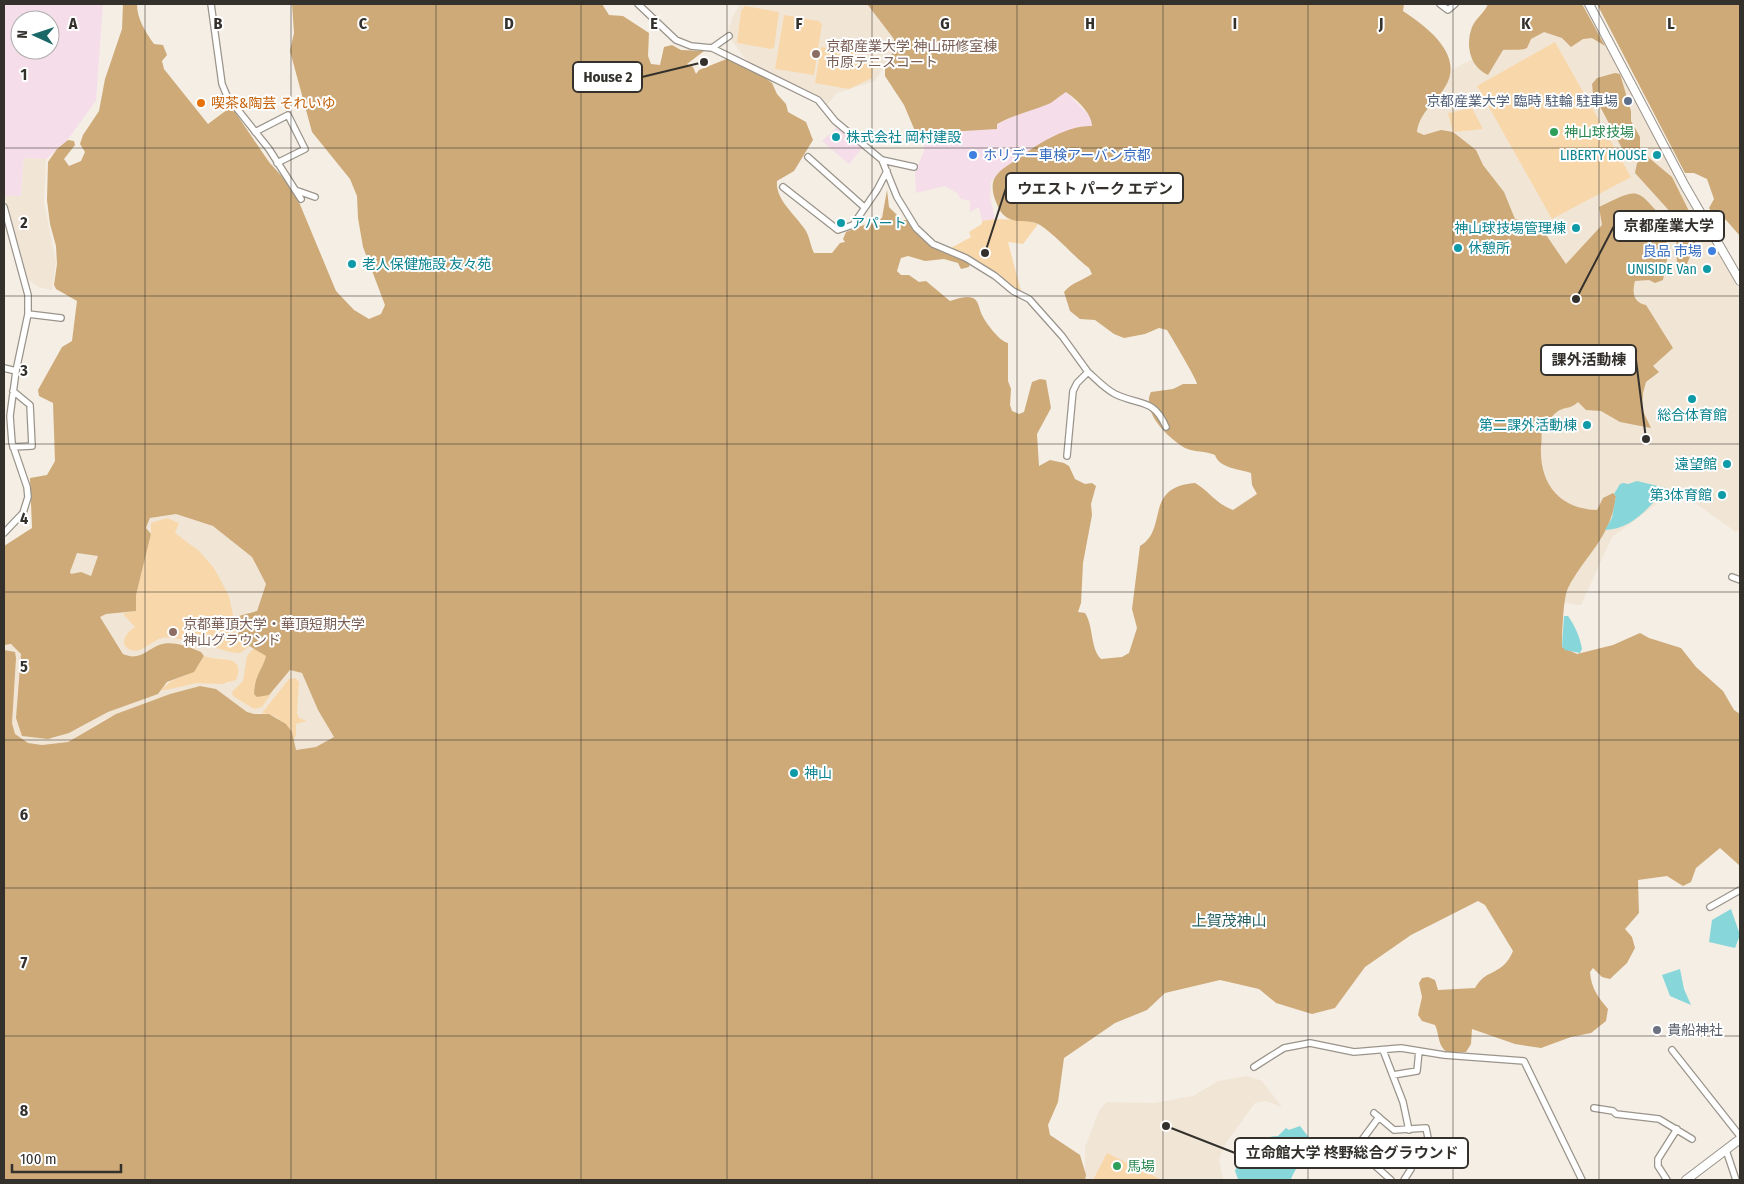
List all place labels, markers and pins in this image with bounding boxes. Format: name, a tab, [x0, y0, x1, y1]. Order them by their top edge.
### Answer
place label: 京都産業大学 神山研修室棟 市原テニスコート	[826, 38, 997, 71]
marker: 京都産業大学 神山研修室棟 市原テニスコート	[810, 48, 822, 60]
callout: House 2	[573, 62, 642, 92]
place label: 京都産業大学 臨時 駐輪 駐車場	[1426, 93, 1618, 110]
place label: 喫茶&陶芸 それいゆ	[211, 95, 336, 112]
marker: 京都産業大学 臨時 駐輪 駐車場	[1622, 95, 1634, 107]
marker: 喫茶&陶芸 それいゆ	[195, 97, 207, 109]
place label: 神山球技場	[1564, 124, 1634, 141]
marker: 神山球技場	[1548, 126, 1560, 138]
place label: 株式会社 岡村建設	[846, 129, 961, 146]
marker: 株式会社 岡村建設	[830, 131, 842, 143]
place label: ホリデー車検アーバン京都	[983, 147, 1151, 164]
place label: LIBERTY HOUSE	[1560, 147, 1647, 164]
marker: ホリデー車検アーバン京都	[967, 149, 979, 161]
marker: LIBERTY HOUSE	[1651, 149, 1663, 161]
callout: ウエスト パーク エデン	[1006, 173, 1183, 203]
callout: 京都産業大学	[1614, 211, 1724, 241]
place label: アパート	[851, 215, 907, 232]
marker: アパート	[835, 217, 847, 229]
place label: 神山球技場管理棟	[1454, 220, 1566, 237]
marker: 神山球技場管理棟	[1570, 222, 1582, 234]
place label: 休憩所	[1468, 240, 1510, 257]
marker: 休憩所	[1452, 242, 1464, 254]
place label: 良品 市場	[1643, 243, 1702, 260]
marker: 良品 市場	[1706, 245, 1718, 257]
place label: 老人保健施設 友々苑	[362, 256, 491, 273]
marker: 老人保健施設 友々苑	[346, 258, 358, 270]
place label: UNISIDE Van	[1627, 261, 1697, 278]
marker: UNISIDE Van	[1701, 263, 1713, 275]
callout: 課外活動棟	[1541, 345, 1636, 375]
marker: 総合体育館	[1686, 393, 1698, 405]
place label: 総合体育館	[1657, 407, 1727, 424]
place label: 第二課外活動棟	[1479, 417, 1577, 434]
marker: 第二課外活動棟	[1581, 419, 1593, 431]
place label: 遠望館	[1675, 456, 1717, 473]
marker: 遠望館	[1721, 458, 1733, 470]
place label: 第3体育館	[1650, 487, 1712, 504]
marker: 第3体育館	[1716, 489, 1728, 501]
place label: 京都華頂大学・華頂短期大学 神山グラウンド	[183, 616, 365, 649]
marker: 京都華頂大学・華頂短期大学 神山グラウンド	[167, 626, 179, 638]
place label: 神山	[804, 765, 832, 782]
marker: 神山	[788, 767, 800, 779]
place label: 貴船神社	[1667, 1022, 1723, 1039]
marker: 貴船神社	[1651, 1024, 1663, 1036]
callout: 立命館大学 柊野総合グラウンド	[1235, 1138, 1468, 1168]
place label: 馬場	[1127, 1158, 1155, 1175]
marker: 馬場	[1111, 1160, 1123, 1172]

